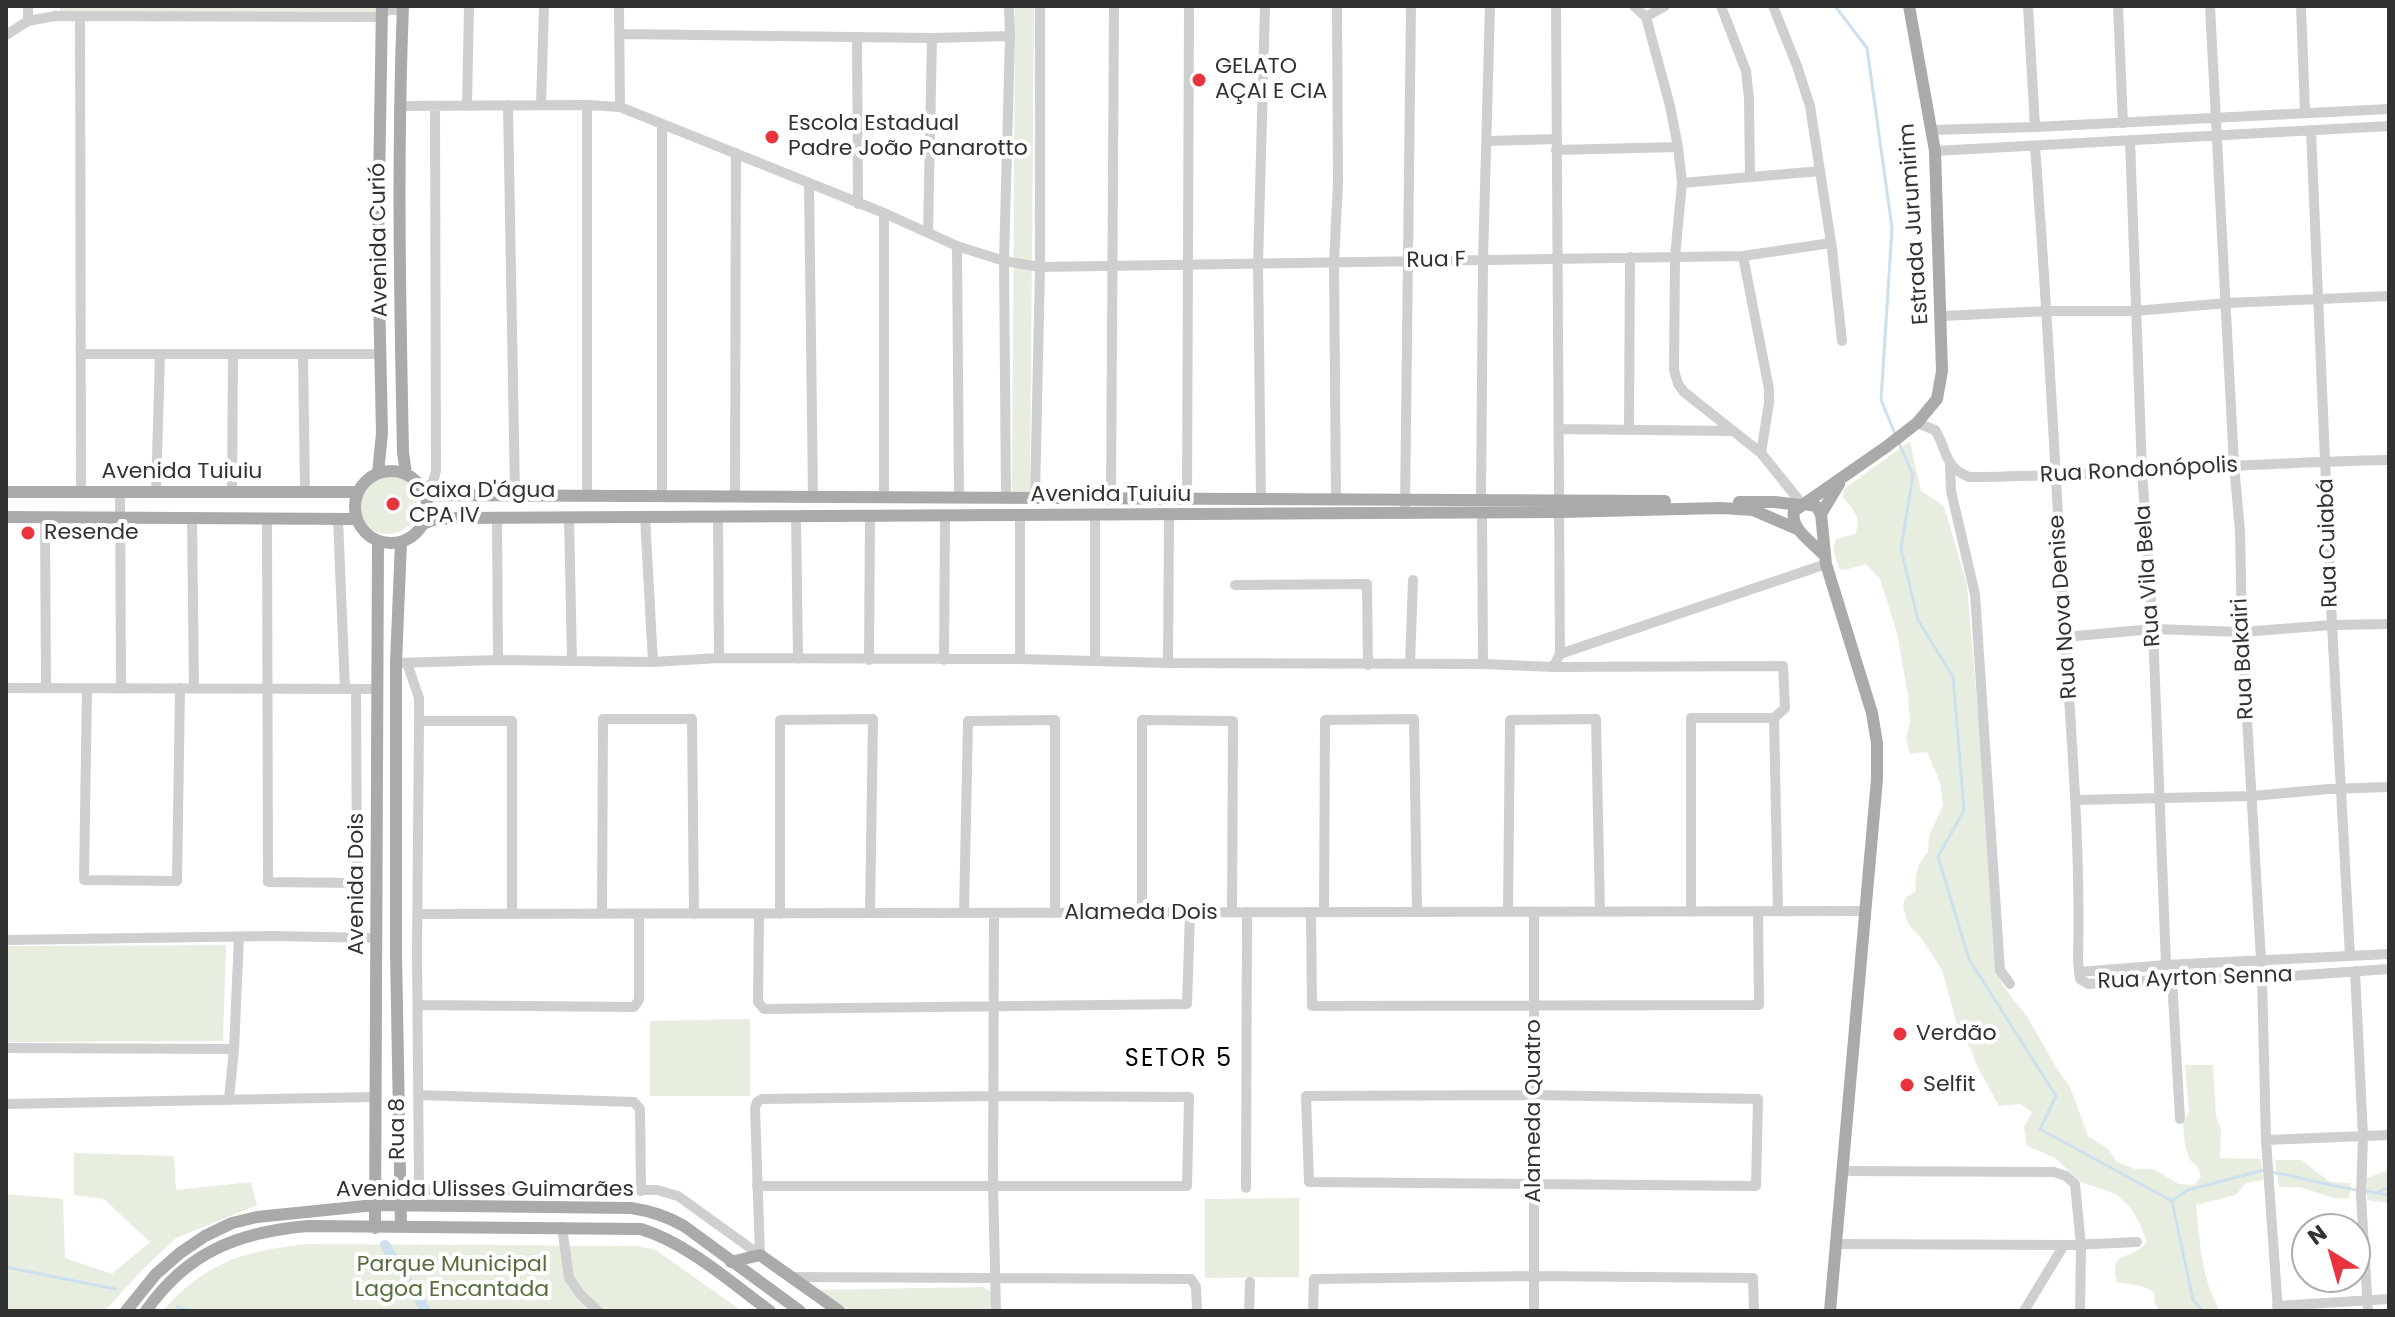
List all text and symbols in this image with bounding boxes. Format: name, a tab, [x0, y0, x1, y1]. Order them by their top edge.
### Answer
place label: GELATO AÇAI E CIA	[1215, 54, 1327, 106]
marker: GELATO AÇAI E CIA	[1190, 71, 1208, 89]
place label: Escola Estadual Padre João Panarotto	[788, 111, 1028, 162]
street label: Estrada Jurumirim	[1895, 122, 1935, 326]
marker: Escola Estadual Padre João Panarotto	[763, 128, 781, 146]
street label: Avenida Curió	[365, 162, 395, 318]
street label: Rua F	[1406, 247, 1466, 275]
street label: Rua Rondonópolis	[2039, 453, 2239, 489]
street label: Avenida Tuiuiu	[102, 459, 262, 485]
place label: Caixa D'água CPA IV	[409, 478, 555, 530]
street label: Rua Cuiabá	[2314, 478, 2344, 608]
street label: Avenida Tuiuiu	[1031, 482, 1191, 508]
marker: Caixa D'água CPA IV	[384, 495, 402, 513]
street label: Rua Vila Bela	[2131, 504, 2167, 648]
street label: Rua Nova Denise	[2044, 514, 2084, 700]
place label: Resende	[44, 520, 139, 546]
marker: Resende	[19, 524, 37, 542]
street label: Rua Bakairi	[2228, 597, 2260, 721]
street label: Avenida Dois	[344, 813, 370, 955]
street label: Alameda Dois	[1064, 900, 1218, 926]
street label: Rua Ayrton Senna	[2097, 962, 2293, 996]
street label: Alameda Quatro	[1521, 1019, 1547, 1203]
place label: Verdão	[1916, 1021, 1997, 1047]
marker: Verdão	[1891, 1025, 1909, 1043]
district label: SETOR 5	[1125, 1046, 1233, 1074]
place label: Selfit	[1923, 1072, 1976, 1098]
marker: Selfit	[1898, 1076, 1916, 1094]
street label: Rua 8	[385, 1098, 411, 1160]
street label: Avenida Ulisses Guimarães	[336, 1177, 634, 1203]
north arrow	[2291, 1213, 2371, 1293]
text: N	[2302, 1218, 2333, 1252]
park label: Parque Municipal Lagoa Encantada	[355, 1252, 549, 1304]

